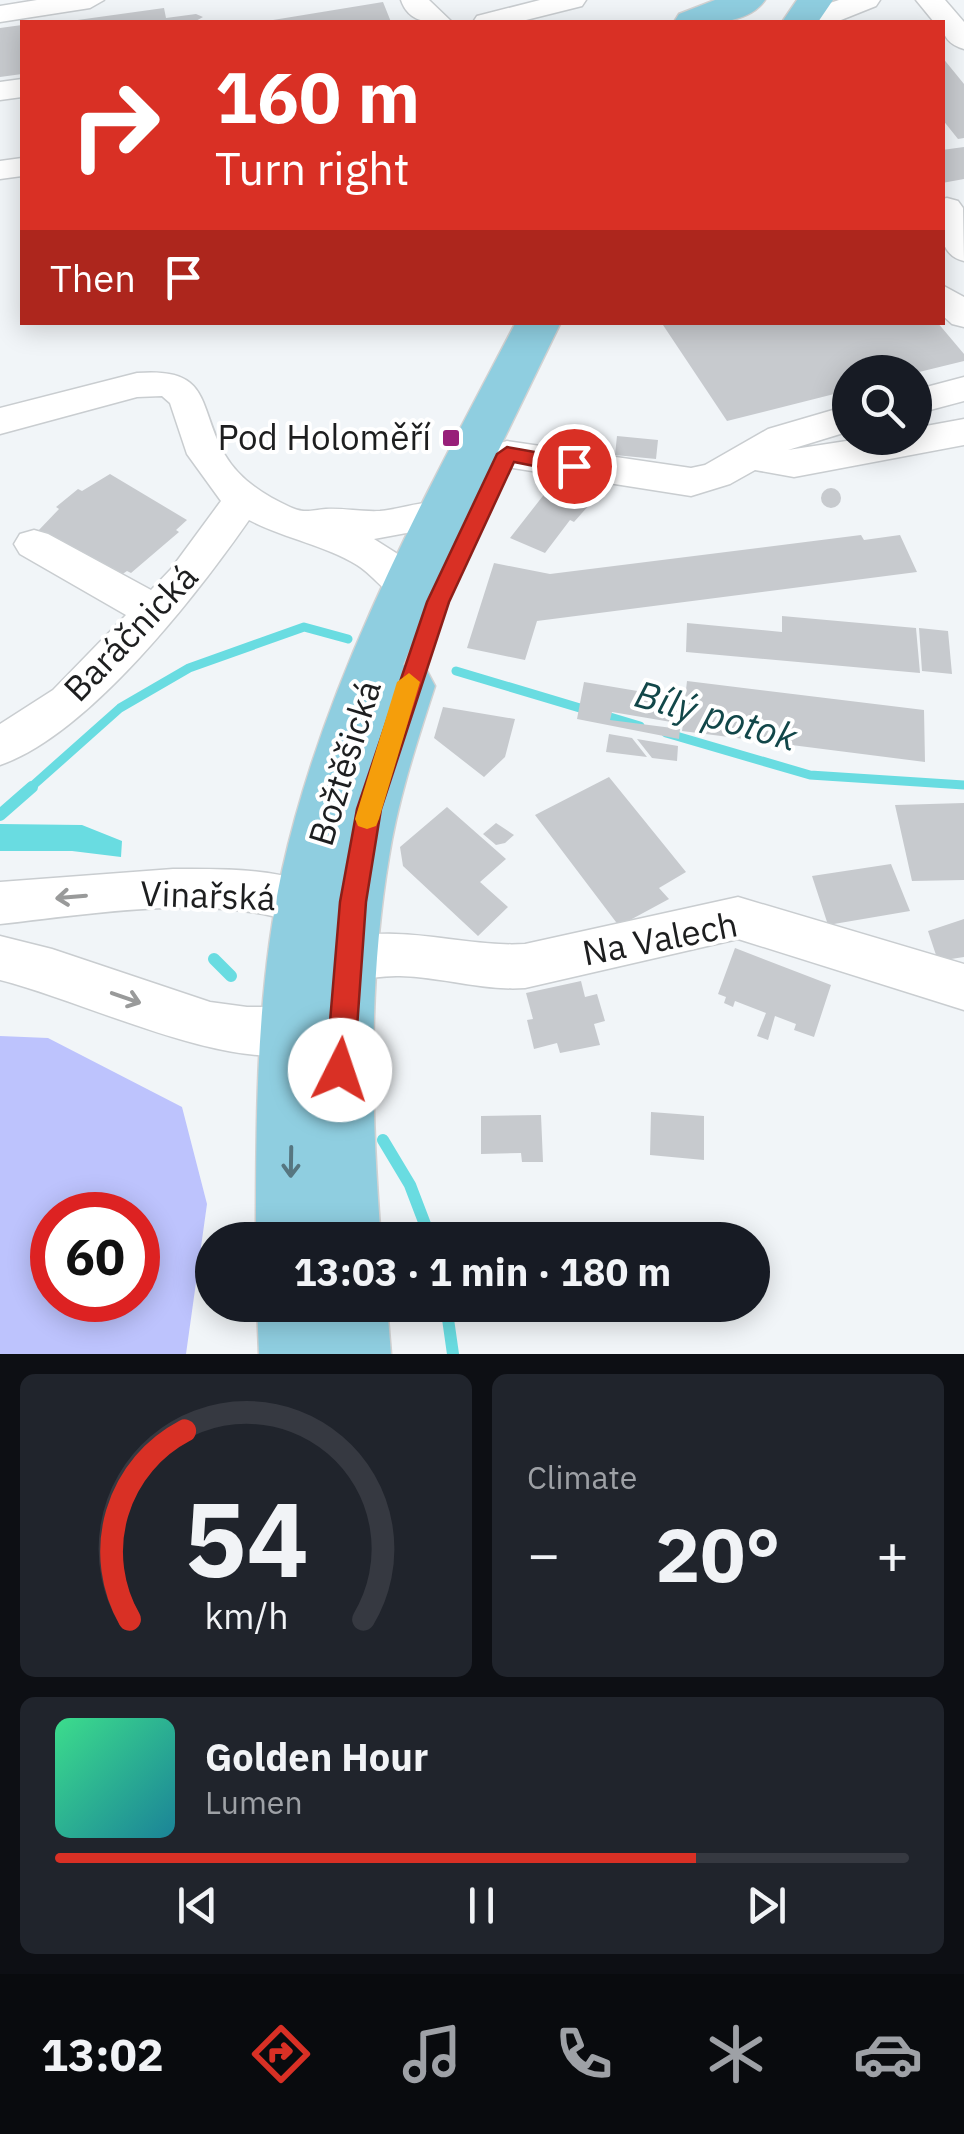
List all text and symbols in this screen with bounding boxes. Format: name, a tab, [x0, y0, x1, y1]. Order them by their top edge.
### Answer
text: 160 m	[215, 51, 420, 142]
icon: right	[50, 60, 180, 190]
text: Turn right	[215, 139, 410, 197]
icon: arrive	[156, 250, 211, 305]
text: Then	[50, 253, 136, 302]
map controls	[832, 355, 932, 455]
button: search	[832, 355, 932, 455]
place label: Pod Holoměří	[217, 414, 431, 460]
pin	[532, 424, 617, 509]
marker: Pod Holoměří	[440, 427, 462, 449]
icon: arrive	[547, 439, 602, 494]
street label: Baráčnická	[53, 554, 207, 711]
water label: Bílý potok	[630, 668, 804, 761]
street label: Božtěšická	[297, 675, 391, 851]
street label: Vinařská	[140, 870, 277, 920]
one-way arrow	[56, 887, 88, 906]
street label: Na Valech	[578, 900, 741, 976]
one-way arrow	[110, 990, 142, 1008]
position arrow	[288, 1018, 392, 1122]
one-way arrow	[282, 1146, 300, 1178]
speed limit sign: 60	[30, 1192, 160, 1322]
text: 13:03 · 1 min · 180 m	[294, 1247, 671, 1296]
text: Climate	[527, 1456, 637, 1498]
text: 54	[184, 1470, 308, 1606]
text: 20°	[655, 1505, 781, 1603]
text: −	[527, 1518, 560, 1589]
text: +	[876, 1518, 909, 1589]
text: km/h	[204, 1592, 288, 1639]
text: Golden Hour	[205, 1732, 428, 1781]
text: Lumen	[205, 1781, 303, 1823]
icon: previous	[170, 1878, 225, 1933]
icon: pause	[454, 1878, 509, 1933]
icon: next	[739, 1878, 794, 1933]
icon: directions	[246, 2019, 316, 2089]
icon: music	[397, 2019, 467, 2089]
icon: phone	[549, 2019, 619, 2089]
icon: climate	[701, 2019, 771, 2089]
icon: car	[853, 2019, 923, 2089]
text: 13:02	[41, 2025, 164, 2083]

